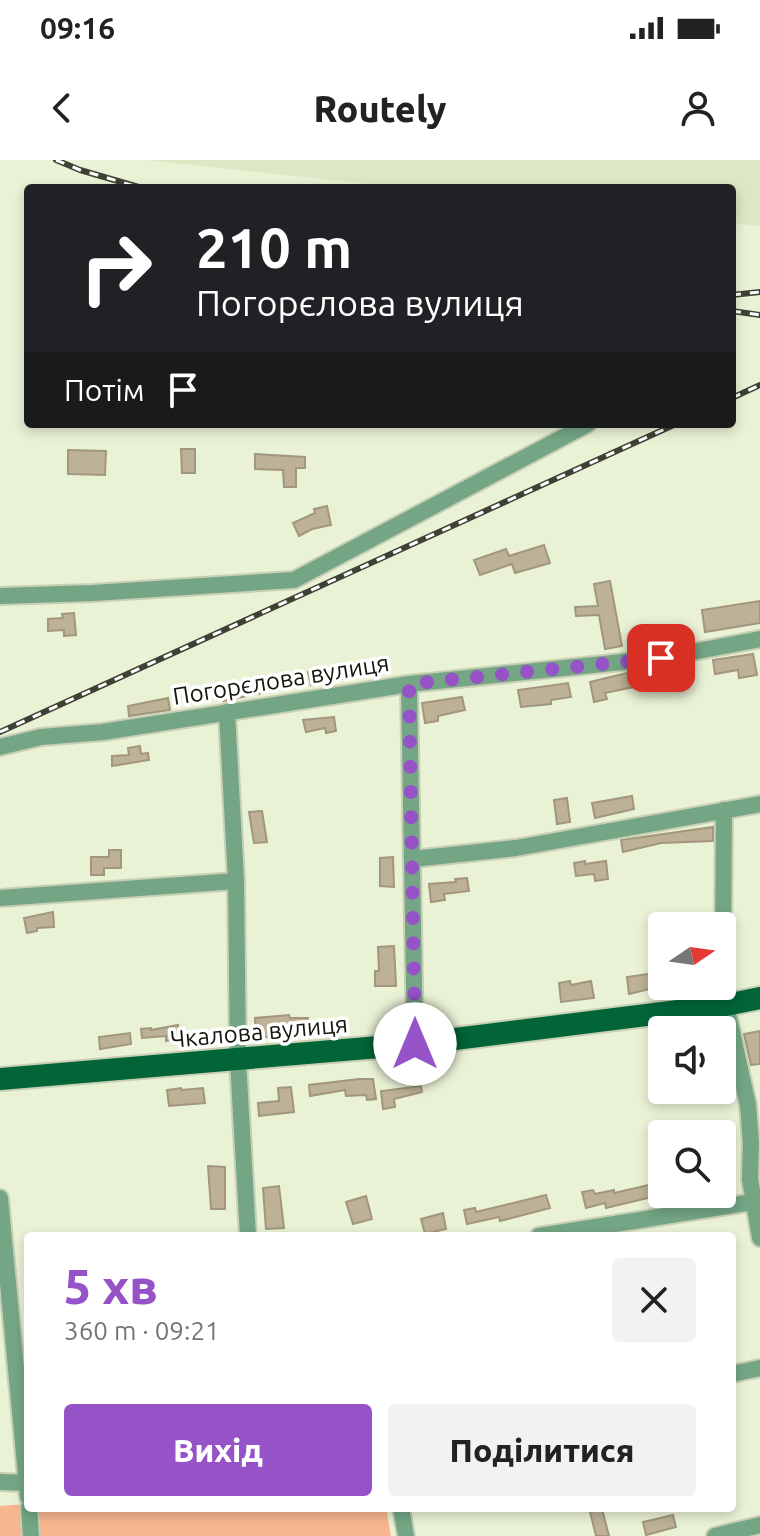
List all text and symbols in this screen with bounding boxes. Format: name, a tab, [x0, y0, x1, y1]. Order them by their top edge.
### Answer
text: 09:16	[40, 11, 115, 45]
icon: back	[40, 86, 84, 130]
icon: person	[676, 86, 720, 130]
text: Routely	[313, 88, 447, 129]
icon: right	[64, 216, 168, 320]
text: 210 m	[196, 216, 352, 279]
text: Погорєлова вулиця	[196, 282, 524, 323]
icon: arrive	[161, 368, 205, 412]
text: Потім	[64, 373, 145, 407]
pin	[627, 624, 695, 692]
icon: arrive	[639, 636, 683, 680]
street label: Погорєлова вулиця	[171, 649, 391, 710]
north arrow	[648, 912, 736, 1000]
map controls	[648, 912, 736, 1208]
position arrow	[373, 1002, 457, 1086]
street label: Чкалова вулиця	[169, 1010, 349, 1053]
button: sound	[648, 1016, 736, 1104]
button: search	[648, 1120, 736, 1208]
button: close	[612, 1258, 696, 1342]
text: 5 хв	[64, 1259, 158, 1313]
text: 360 m · 09:21	[64, 1316, 220, 1345]
button: Вихід	[64, 1404, 372, 1496]
button: Поділитися	[388, 1404, 696, 1496]

